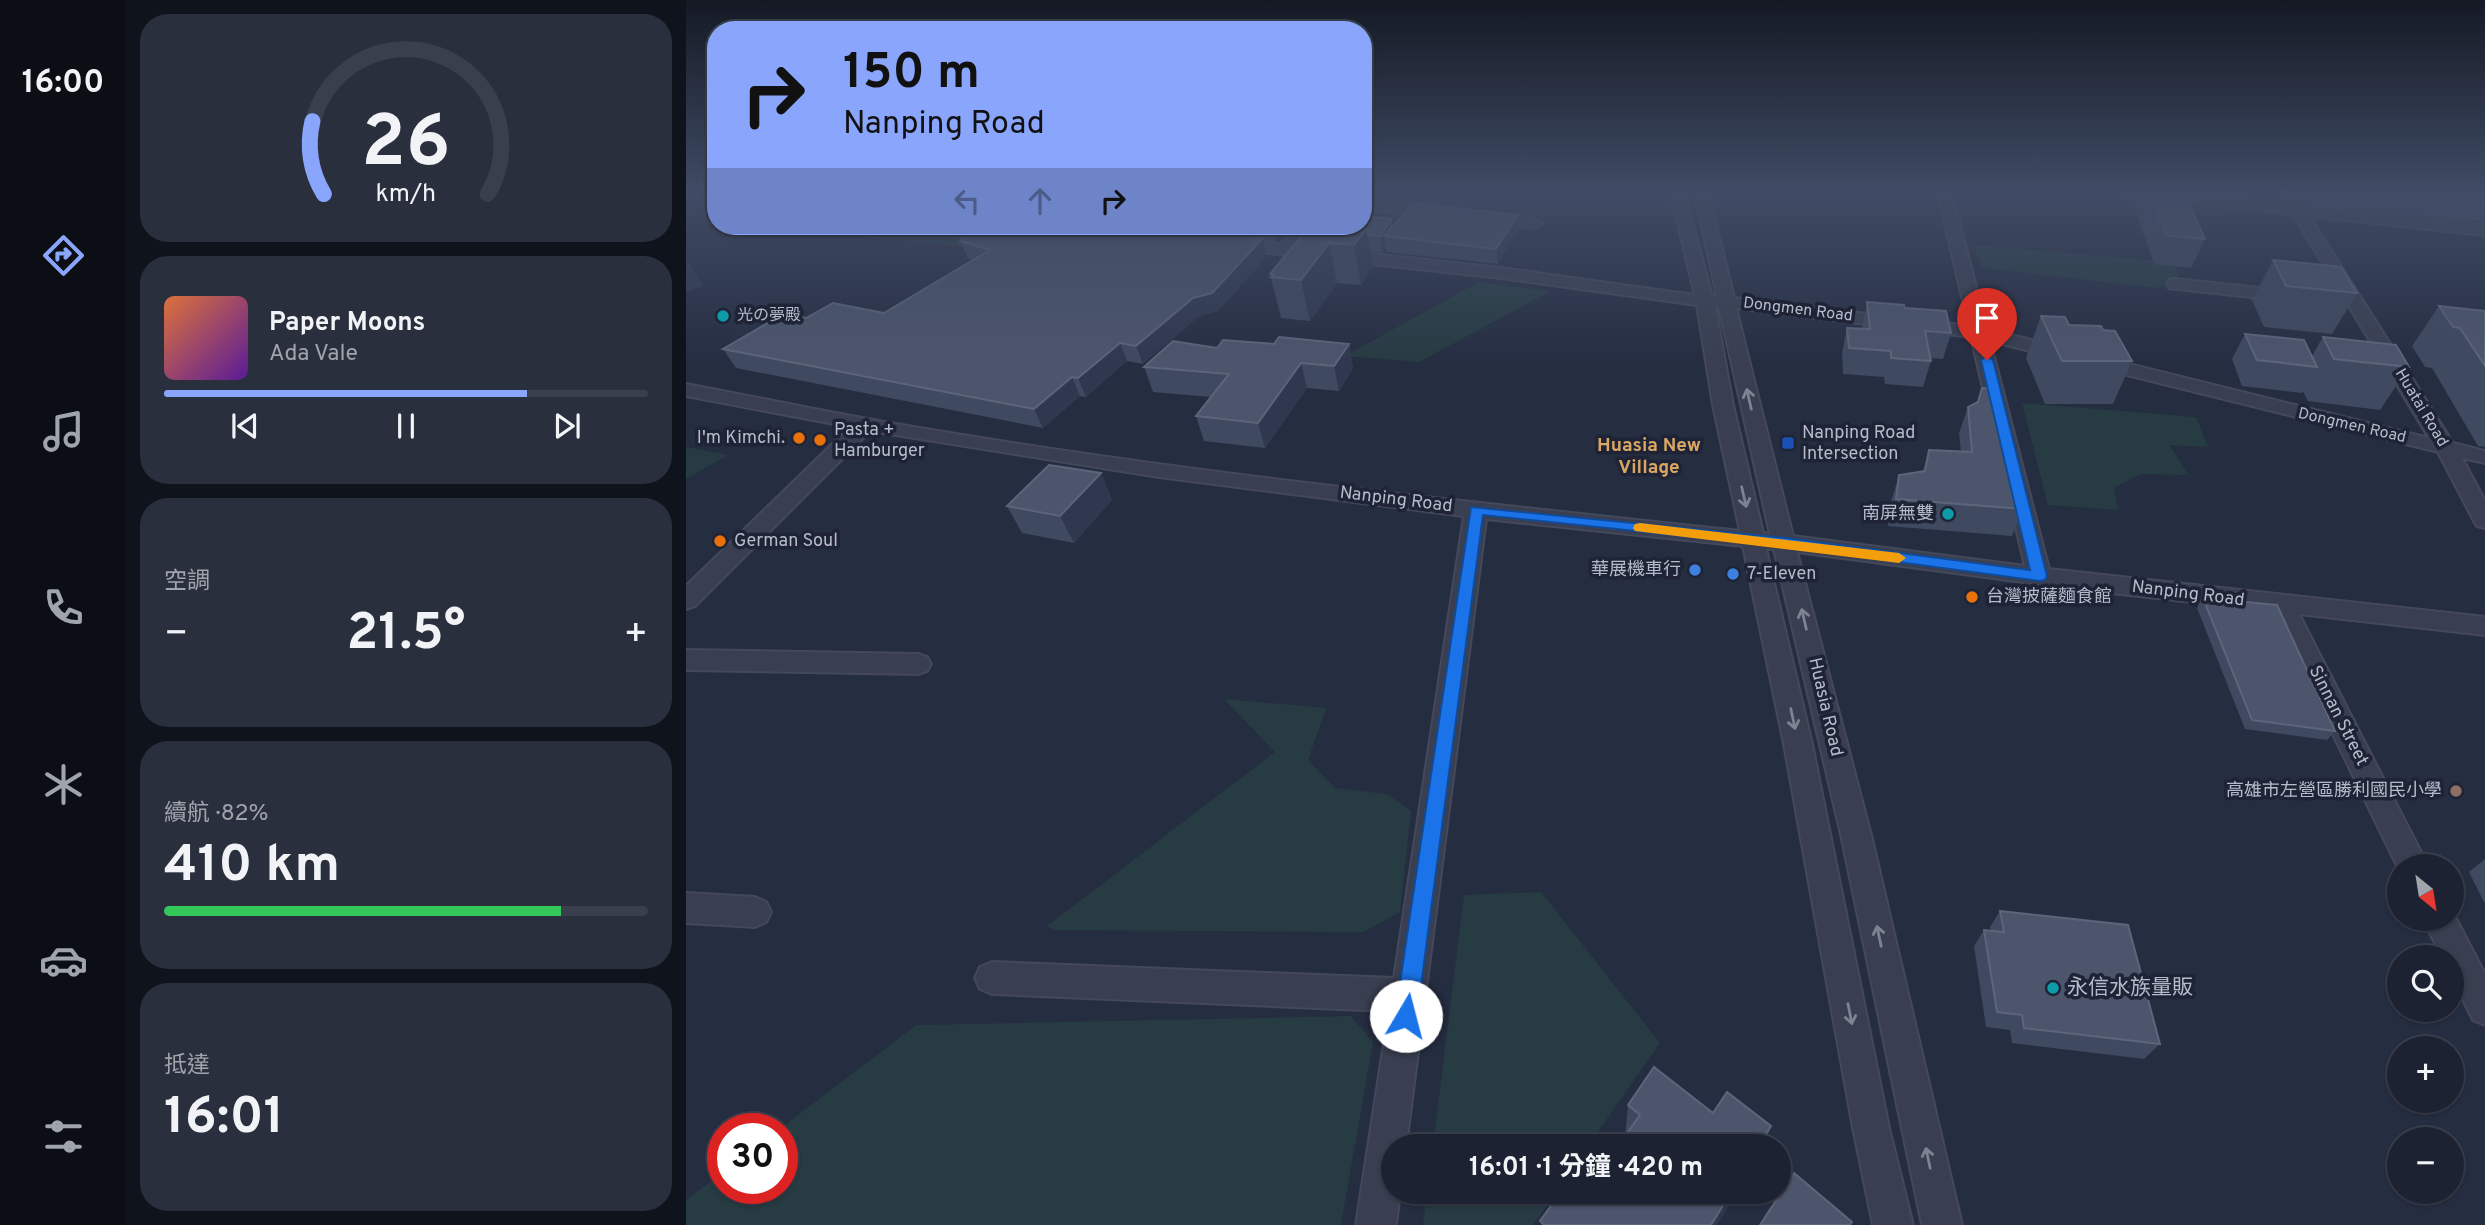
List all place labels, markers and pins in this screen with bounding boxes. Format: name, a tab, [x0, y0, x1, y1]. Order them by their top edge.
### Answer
pin	[1957, 288, 2017, 360]
place label: 光の夢殿	[737, 306, 801, 326]
marker: 光の夢殿	[715, 308, 731, 324]
place label: Pasta + Hamburger	[834, 419, 925, 463]
place label: Nanping Road Intersection	[1802, 422, 1915, 466]
place label: I'm Kimchi.	[697, 427, 785, 450]
marker: I'm Kimchi.	[791, 430, 807, 446]
marker: Pasta + Hamburger	[812, 432, 828, 448]
marker: Nanping Road Intersection	[1780, 435, 1796, 451]
place label: 南屏無雙	[1862, 503, 1934, 526]
marker: 南屏無雙	[1940, 506, 1956, 522]
place label: German Soul	[734, 530, 838, 553]
marker: German Soul	[712, 533, 728, 549]
place label: 華展機車行	[1591, 559, 1681, 582]
marker: 華展機車行	[1687, 562, 1703, 578]
place label: 7-Eleven	[1747, 563, 1816, 586]
marker: 7-Eleven	[1725, 566, 1741, 582]
place label: 台灣披薩麵食館	[1986, 586, 2112, 609]
marker: 台灣披薩麵食館	[1964, 589, 1980, 605]
place label: 高雄市左營區勝利國民小學	[2226, 780, 2442, 803]
marker: 高雄市左營區勝利國民小學	[2448, 783, 2464, 799]
place label: 永信水族量販	[2067, 975, 2193, 1002]
marker: 永信水族量販	[2045, 980, 2061, 996]

